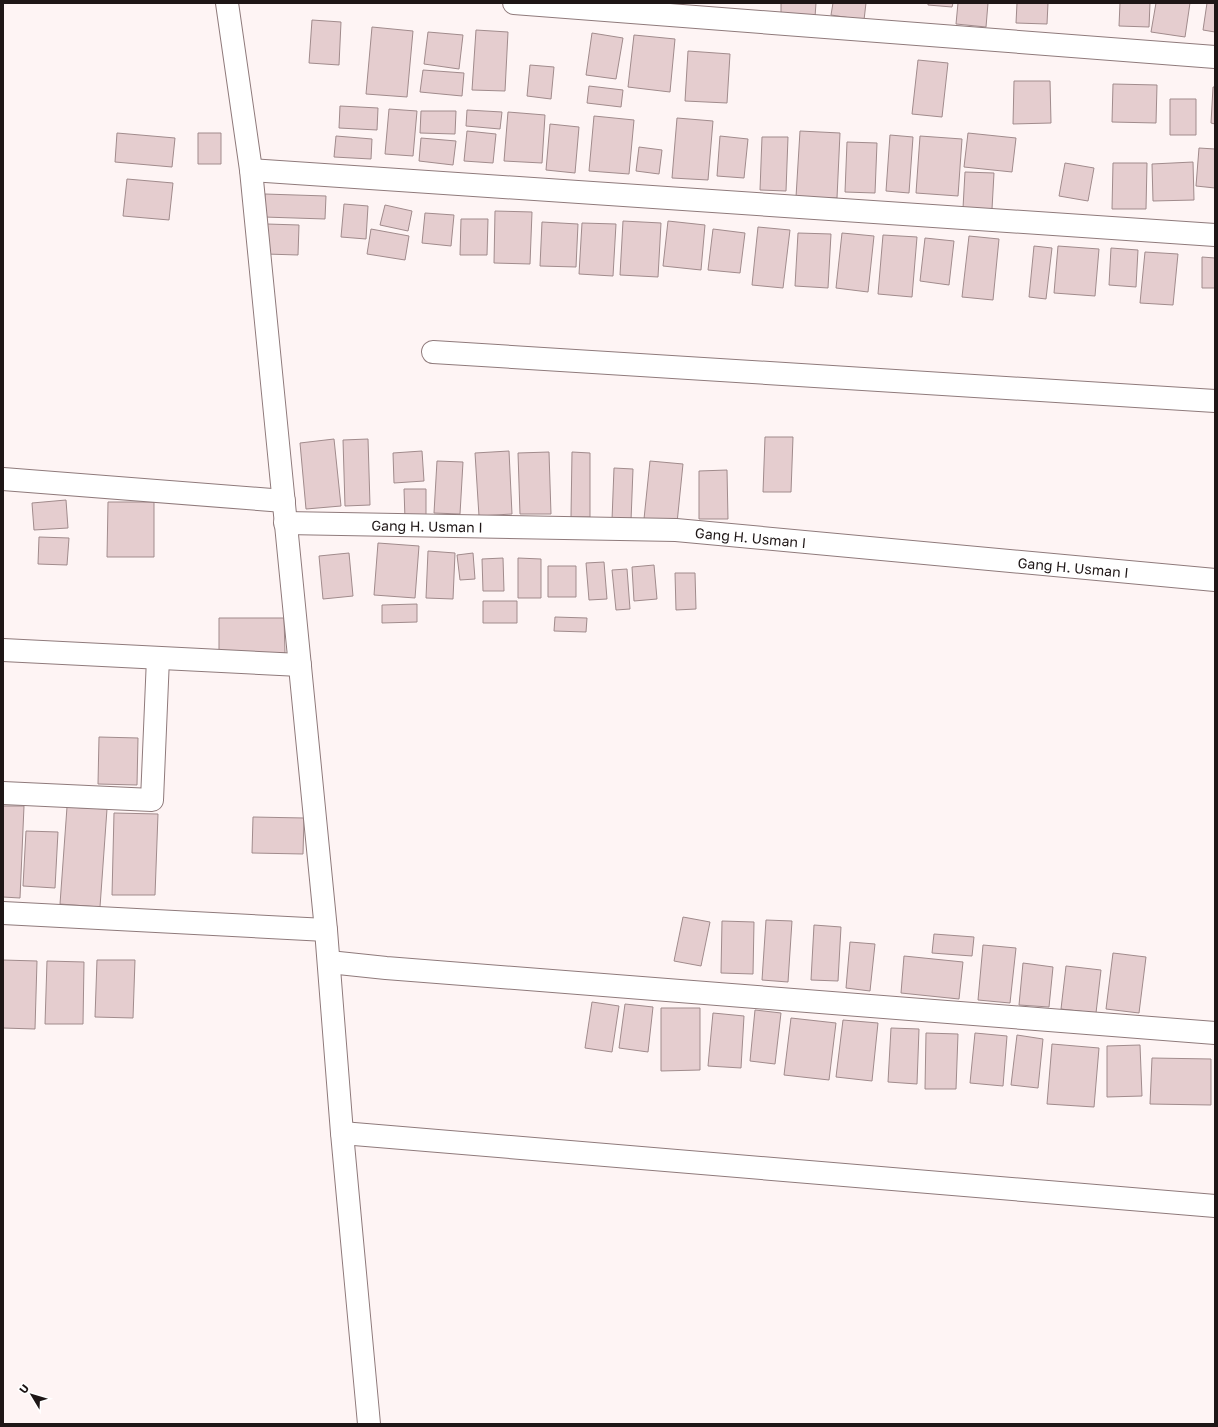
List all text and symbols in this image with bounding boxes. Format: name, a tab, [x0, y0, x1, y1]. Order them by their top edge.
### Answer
street label: Gang H. Usman I	[371, 516, 483, 535]
street label: Gang H. Usman I	[694, 523, 807, 551]
street label: Gang H. Usman I	[1017, 553, 1129, 580]
north arrow	[12, 1375, 52, 1415]
text: U	[16, 1381, 31, 1396]

